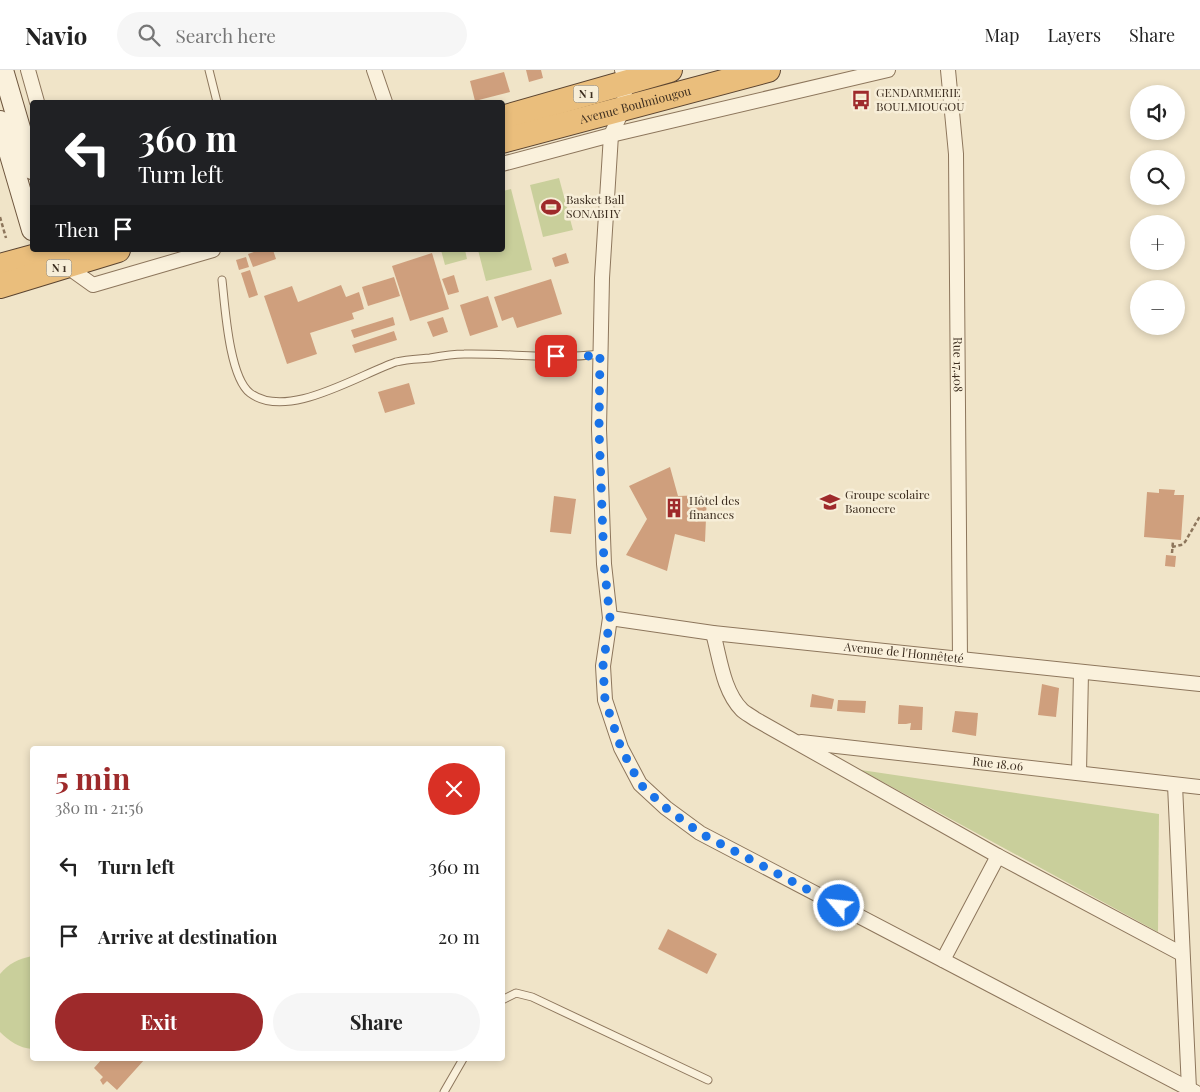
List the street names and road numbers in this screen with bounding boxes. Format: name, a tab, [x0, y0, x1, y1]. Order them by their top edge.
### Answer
street label: Avenue Boulmiougou	[577, 82, 693, 127]
road number: N 1	[574, 85, 598, 102]
road number: N 1	[46, 260, 72, 277]
street label: Rue 17.408	[950, 337, 967, 392]
street label: Avenue de l'Honnêteté	[842, 638, 965, 666]
street label: Rue 18.06	[972, 752, 1024, 774]

